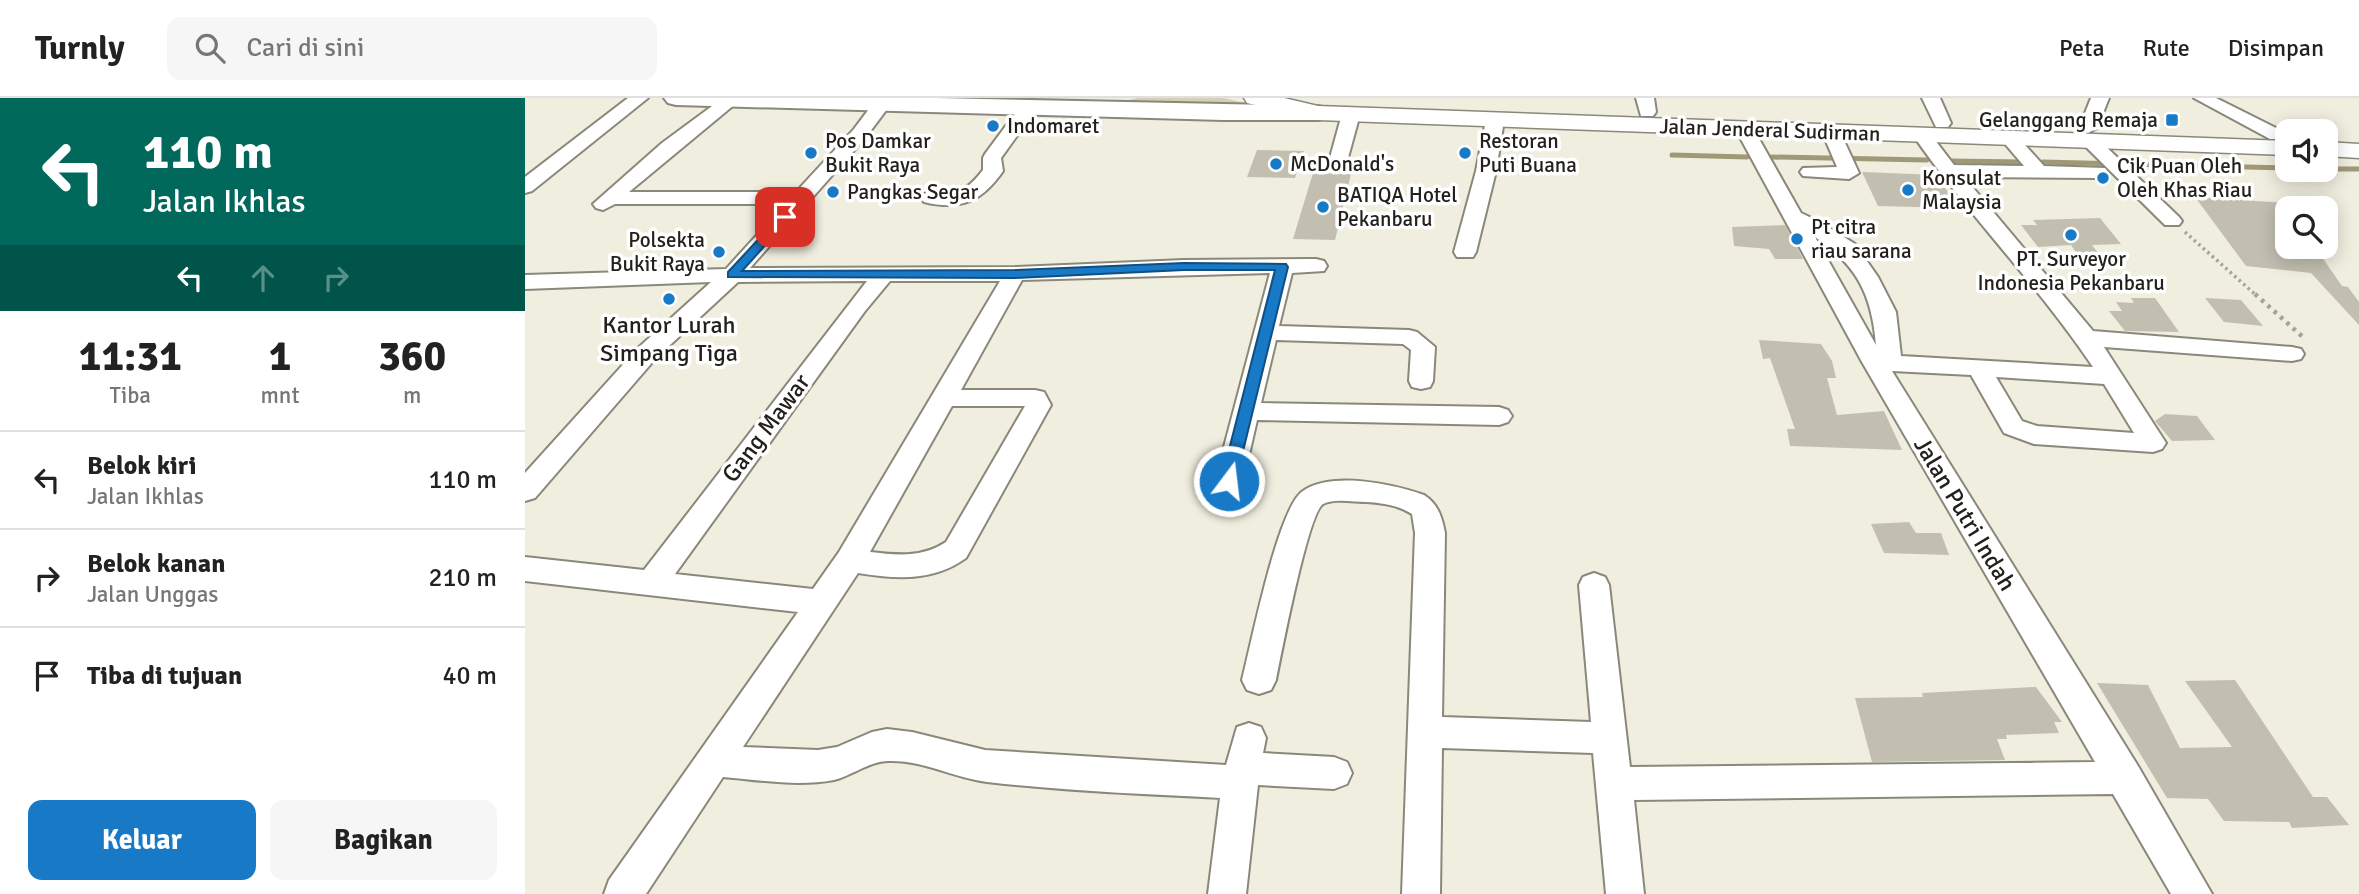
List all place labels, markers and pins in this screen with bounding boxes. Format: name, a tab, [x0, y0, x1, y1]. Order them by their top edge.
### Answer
place label: Gelanggang Remaja	[1979, 107, 2158, 133]
marker: Gelanggang Remaja	[2164, 112, 2180, 128]
place label: Indomaret	[1007, 113, 1099, 139]
marker: Indomaret	[985, 118, 1001, 134]
place label: Pos Damkar Bukit Raya	[825, 128, 931, 178]
place label: Restoran Puti Buana	[1479, 128, 1577, 178]
marker: Pos Damkar Bukit Raya	[803, 145, 819, 161]
marker: Restoran Puti Buana	[1457, 145, 1473, 161]
place label: McDonald's	[1290, 151, 1394, 177]
place label: Cik Puan Oleh Oleh Khas Riau	[2117, 153, 2252, 203]
marker: McDonald's	[1268, 156, 1284, 172]
place label: Konsulat Malaysia	[1922, 165, 2002, 215]
marker: Cik Puan Oleh Oleh Khas Riau	[2095, 170, 2111, 186]
place label: Pangkas Segar	[847, 179, 979, 205]
place label: BATIQA Hotel Pekanbaru	[1337, 182, 1458, 232]
marker: Konsulat Malaysia	[1900, 182, 1916, 198]
marker: Pangkas Segar	[825, 184, 841, 200]
pin	[755, 187, 815, 247]
marker: BATIQA Hotel Pekanbaru	[1315, 199, 1331, 215]
place label: Pt citra riau sarana	[1811, 214, 1912, 264]
place label: Polsekta Bukit Raya	[610, 227, 705, 277]
marker: PT. Surveyor Indonesia Pekanbaru	[2063, 227, 2079, 243]
marker: Pt citra riau sarana	[1789, 231, 1805, 247]
marker: Polsekta Bukit Raya	[711, 244, 727, 260]
place label: PT. Surveyor Indonesia Pekanbaru	[1977, 246, 2165, 296]
marker: Kantor Lurah Simpang Tiga	[661, 291, 677, 307]
place label: Kantor Lurah Simpang Tiga	[600, 310, 738, 368]

